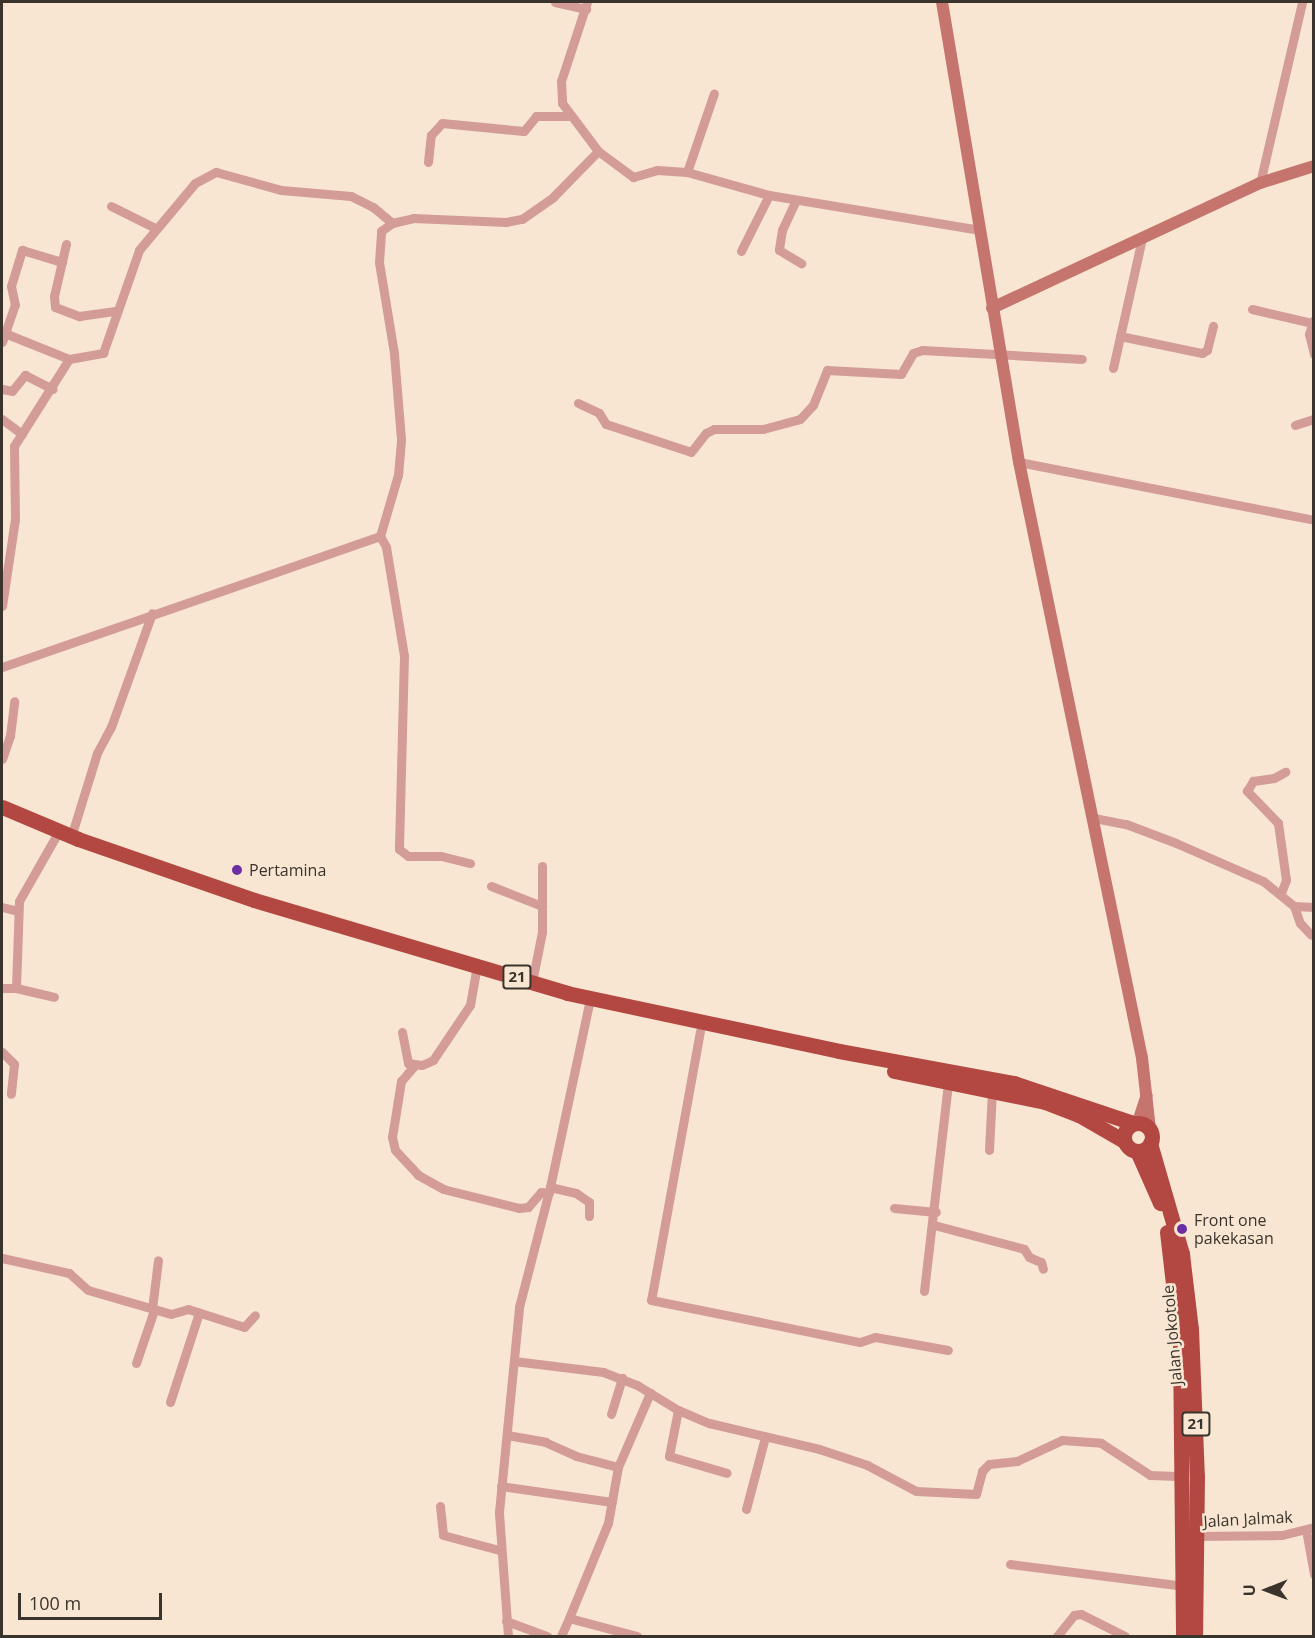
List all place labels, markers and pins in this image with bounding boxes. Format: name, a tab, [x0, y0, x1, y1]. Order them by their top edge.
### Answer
place label: Pertamina	[249, 860, 326, 880]
marker: Pertamina	[230, 863, 244, 877]
place label: Front one pakekasan	[1194, 1210, 1274, 1248]
marker: Front one pakekasan	[1175, 1222, 1189, 1236]

